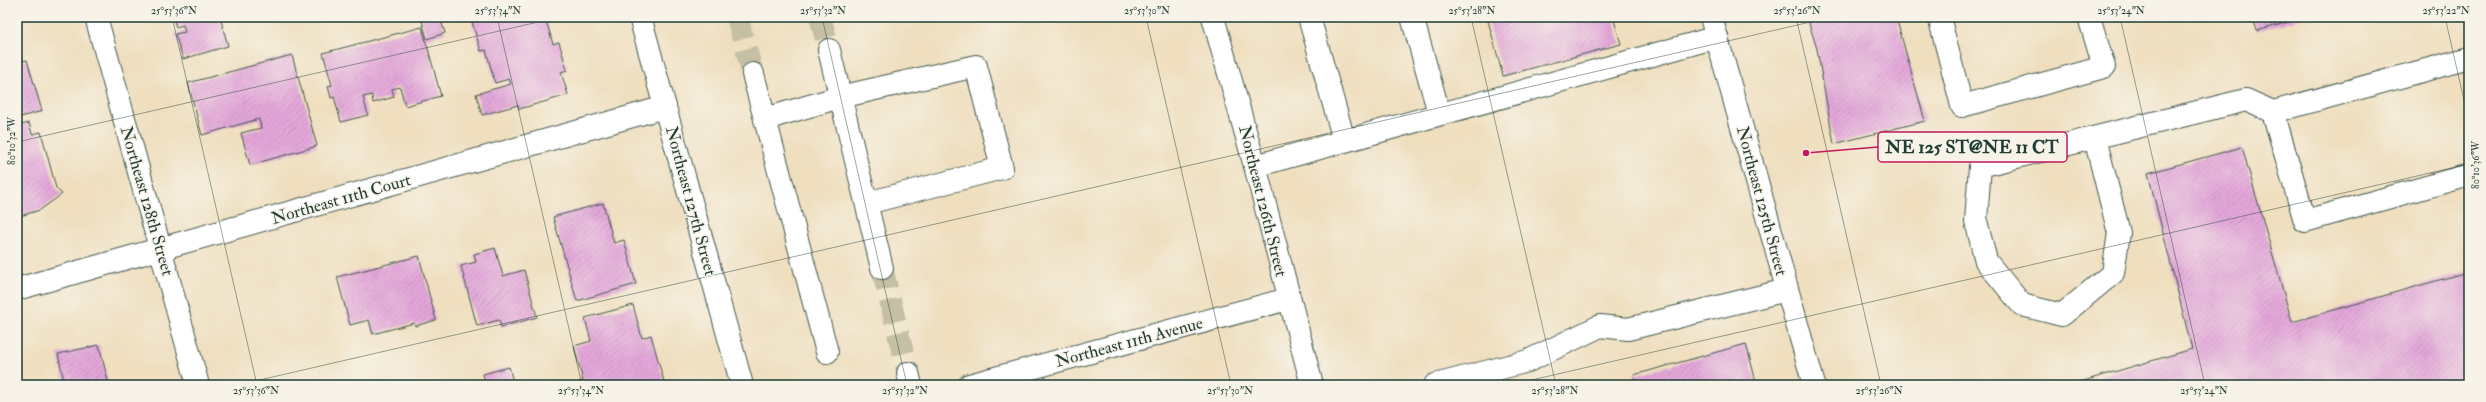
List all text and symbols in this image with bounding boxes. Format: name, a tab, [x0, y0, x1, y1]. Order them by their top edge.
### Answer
text: 25°53'36"N	[151, 5, 197, 17]
text: 25°53'34"N	[475, 5, 521, 17]
text: 25°53'32"N	[800, 5, 846, 17]
text: 25°53'30"N	[1124, 5, 1170, 17]
text: 25°53'28"N	[1449, 5, 1495, 17]
text: 25°53'26"N	[1773, 5, 1821, 17]
text: 25°53'24"N	[2097, 5, 2145, 17]
text: 25°53'22"N	[2422, 5, 2470, 17]
text: 80°10'32"W	[6, 116, 18, 165]
street label: Northeast 126th Street	[1234, 123, 1292, 279]
street label: Northeast 128th Street	[116, 124, 179, 279]
street label: Northeast 127th Street	[661, 124, 721, 279]
street label: Northeast 125th Street	[1732, 124, 1792, 278]
callout: NE 125 ST@NE 11 CT	[1878, 132, 2067, 162]
text: NE 125 ST@NE 11 CT	[1884, 136, 2059, 159]
text: 80°10'36"W	[2470, 140, 2482, 189]
street label: Northeast 11th Court	[269, 169, 414, 229]
street label: Northeast 11th Avenue	[1053, 312, 1205, 372]
text: 25°53'36"N	[233, 385, 279, 397]
text: 25°53'34"N	[558, 385, 604, 397]
text: 25°53'32"N	[882, 385, 928, 397]
text: 25°53'30"N	[1207, 385, 1253, 397]
text: 25°53'28"N	[1532, 385, 1578, 397]
text: 25°53'26"N	[1855, 385, 1903, 397]
text: 25°53'24"N	[2180, 385, 2228, 397]

